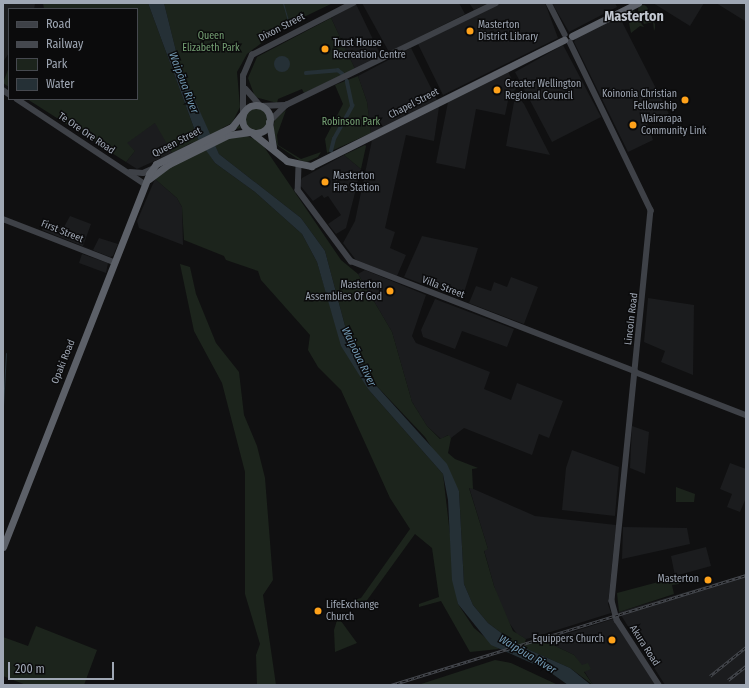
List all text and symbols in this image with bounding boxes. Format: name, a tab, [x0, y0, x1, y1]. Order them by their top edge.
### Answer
legend	[8, 8, 138, 100]
district label: Masterton	[604, 9, 664, 25]
street label: Dixon Street	[257, 11, 307, 45]
text: Road	[46, 17, 71, 31]
place label: Masterton District Library	[478, 19, 538, 42]
marker: Masterton District Library	[465, 26, 475, 36]
park label: Queen Elizabeth Park	[182, 30, 240, 54]
text: Railway	[46, 37, 83, 51]
place label: Trust House Recreation Centre	[333, 37, 406, 60]
marker: Trust House Recreation Centre	[320, 44, 330, 54]
water label: Waipōua River	[165, 50, 201, 116]
text: Park	[46, 57, 67, 71]
text: Water	[46, 77, 74, 91]
place label: Greater Wellington Regional Council	[505, 78, 581, 102]
marker: Greater Wellington Regional Council	[492, 85, 502, 95]
street label: Chapel Street	[387, 86, 441, 122]
place label: Koinonia Christian Fellowship	[602, 88, 677, 112]
marker: Koinonia Christian Fellowship	[680, 95, 690, 105]
street label: Te Ore Ore Road	[55, 111, 117, 157]
place label: Wairarapa Community Link	[641, 113, 706, 136]
park label: Robinson Park	[322, 117, 380, 129]
marker: Wairarapa Community Link	[628, 120, 638, 130]
street label: Queen Street	[150, 125, 204, 161]
place label: Masterton Fire Station	[333, 170, 379, 194]
marker: Masterton Fire Station	[320, 177, 330, 187]
street label: First Street	[39, 218, 85, 246]
street label: Villa Street	[420, 274, 466, 302]
place label: Masterton Assemblies Of God	[306, 279, 382, 302]
marker: Masterton Assemblies Of God	[385, 286, 395, 296]
street label: Lincoln Road	[623, 292, 641, 346]
water label: Waipōua River	[338, 325, 378, 389]
street label: Opaki Road	[50, 338, 78, 386]
place label: Masterton	[658, 574, 699, 586]
marker: Masterton	[702, 574, 714, 586]
place label: LifeExchange Church	[326, 599, 379, 622]
marker: LifeExchange Church	[313, 606, 323, 616]
street label: Akura Road	[626, 623, 662, 669]
water label: Waipōua River	[496, 633, 558, 677]
place label: Equippers Church	[533, 634, 604, 646]
marker: Equippers Church	[607, 635, 617, 645]
scale bar	[10, 654, 116, 680]
text: 200 m	[15, 662, 45, 676]

